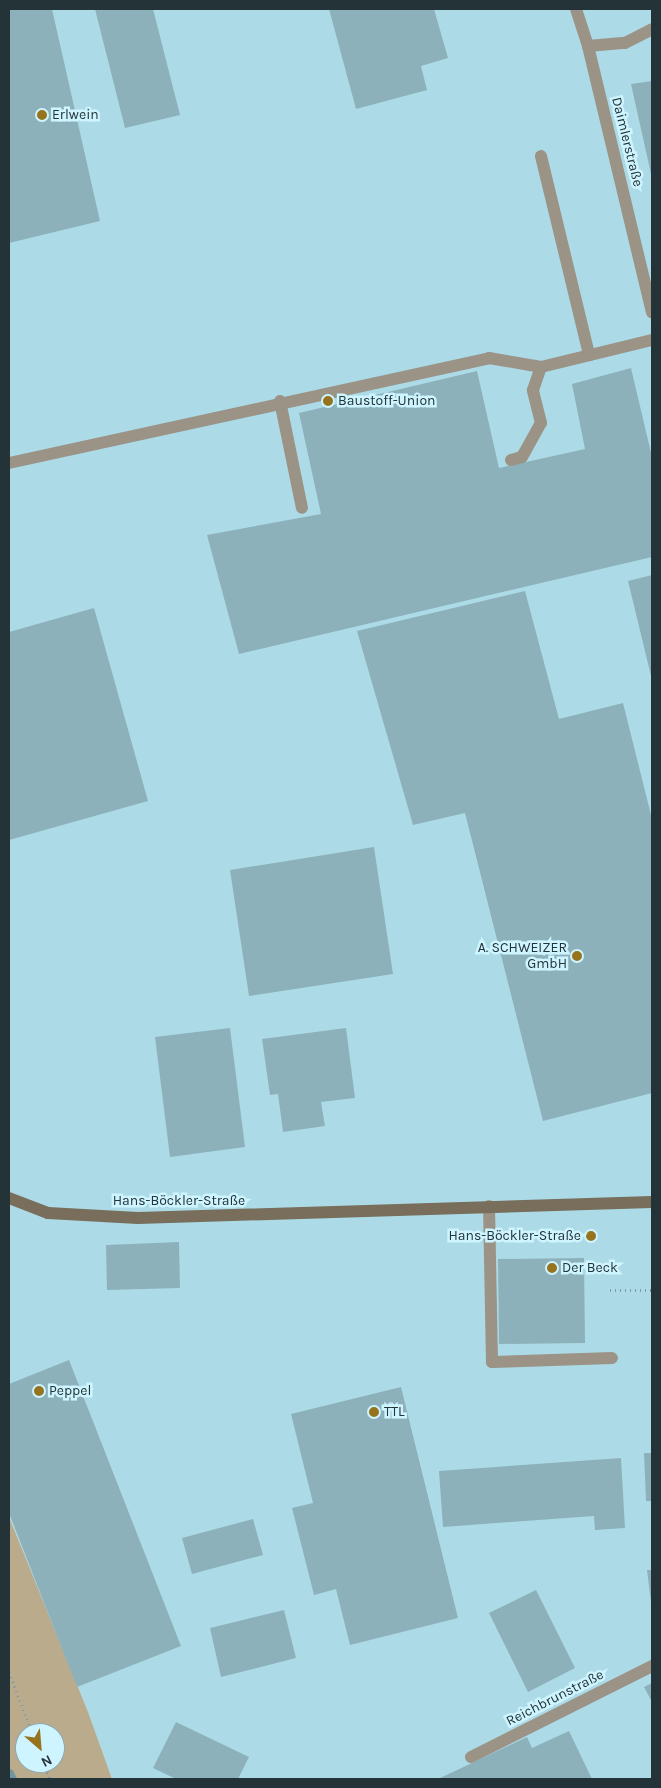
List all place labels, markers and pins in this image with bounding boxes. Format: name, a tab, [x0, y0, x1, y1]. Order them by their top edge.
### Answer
place label: Erlwein	[52, 107, 99, 123]
marker: Erlwein	[36, 109, 48, 121]
place label: Baustoff-Union	[338, 393, 435, 409]
marker: Baustoff-Union	[322, 395, 334, 407]
place label: A. SCHWEIZER GmbH	[478, 940, 567, 972]
marker: A. SCHWEIZER GmbH	[571, 950, 583, 962]
place label: Hans-Böckler-Straße	[448, 1228, 581, 1244]
marker: Hans-Böckler-Straße	[585, 1230, 597, 1242]
place label: Der Beck	[562, 1260, 618, 1276]
marker: Der Beck	[546, 1262, 558, 1274]
place label: Peppel	[49, 1383, 91, 1399]
marker: Peppel	[33, 1385, 45, 1397]
place label: TTL	[384, 1404, 405, 1420]
marker: TTL	[368, 1406, 380, 1418]

